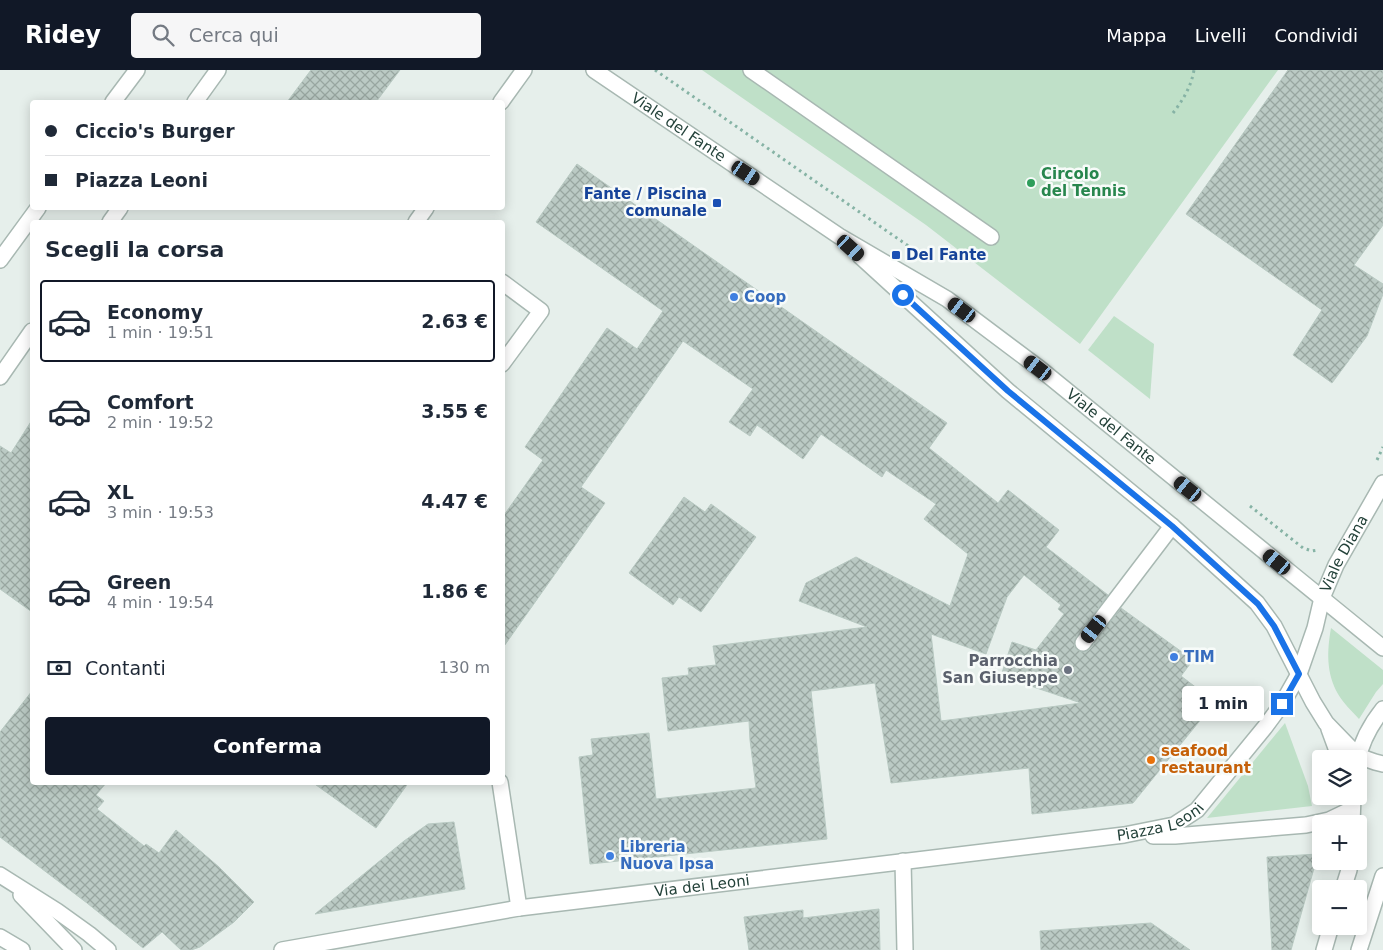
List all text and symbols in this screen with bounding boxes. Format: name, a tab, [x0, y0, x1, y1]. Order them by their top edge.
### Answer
search box	[131, 13, 481, 58]
text: Ridey	[25, 21, 101, 49]
icon: search	[149, 21, 177, 49]
text: Cerca qui	[189, 24, 279, 46]
text: Mappa	[1106, 25, 1167, 46]
text: Livelli	[1195, 25, 1247, 46]
text: Condividi	[1275, 25, 1358, 46]
street label: Viale del Fante	[628, 89, 729, 166]
text: Ciccio's Burger	[75, 120, 235, 142]
car	[729, 158, 762, 188]
place label: Circolo del Tennis	[1041, 165, 1126, 200]
text: Piazza Leoni	[75, 169, 208, 191]
marker: Circolo del Tennis	[1025, 177, 1037, 189]
place label: Fante / Piscina comunale	[584, 185, 707, 220]
marker: Fante / Piscina comunale	[711, 197, 723, 209]
car	[834, 232, 867, 264]
text: Scegli la corsa	[45, 237, 224, 262]
place label: Del Fante	[906, 246, 987, 264]
marker: Del Fante	[890, 249, 902, 261]
route start	[892, 284, 914, 306]
place label: Coop	[744, 288, 787, 306]
marker: Coop	[728, 291, 740, 303]
car	[945, 295, 978, 325]
icon: car	[47, 299, 92, 344]
text: Economy	[107, 301, 203, 323]
text: 2.63 €	[421, 310, 488, 332]
text: 1 min · 19:51	[107, 323, 214, 342]
car	[1021, 353, 1054, 383]
street label: Viale del Fante	[1063, 385, 1160, 469]
icon: car	[47, 389, 92, 434]
text: Comfort	[107, 391, 194, 413]
text: 3.55 €	[421, 400, 488, 422]
text: 2 min · 19:52	[107, 413, 214, 432]
car	[1171, 474, 1204, 504]
icon: car	[47, 479, 92, 524]
text: XL	[107, 481, 134, 503]
text: 4.47 €	[421, 490, 488, 512]
text: 3 min · 19:53	[107, 503, 214, 522]
street label: Viale Diana	[1316, 512, 1372, 595]
car	[1260, 547, 1293, 577]
icon: car	[47, 569, 92, 614]
text: Green	[107, 571, 171, 593]
text: 1.86 €	[421, 580, 488, 602]
text: 4 min · 19:54	[107, 593, 214, 612]
car	[1078, 613, 1109, 645]
place label: TIM	[1184, 648, 1215, 666]
marker: TIM	[1168, 651, 1180, 663]
place label: Parrocchia San Giuseppe	[942, 652, 1058, 687]
icon: cash	[45, 654, 73, 682]
text: Contanti	[85, 657, 166, 679]
text: 130 m	[439, 658, 490, 677]
marker: Parrocchia San Giuseppe	[1062, 664, 1074, 676]
callout: 1 min	[1182, 686, 1264, 722]
route end	[1271, 693, 1293, 715]
text: 1 min	[1198, 694, 1248, 713]
button: Conferma	[45, 717, 490, 775]
place label: seafood restaurant	[1161, 742, 1251, 777]
map controls	[1312, 750, 1367, 935]
button: layers	[1312, 750, 1367, 805]
marker: seafood restaurant	[1145, 754, 1157, 766]
street label: Piazza Leoni	[1116, 799, 1208, 845]
button: +	[1312, 815, 1367, 870]
place label: Libreria Nuova Ipsa	[620, 838, 714, 873]
marker: Libreria Nuova Ipsa	[604, 850, 616, 862]
street label: Via dei Leoni	[653, 871, 751, 901]
button: −	[1312, 880, 1367, 935]

